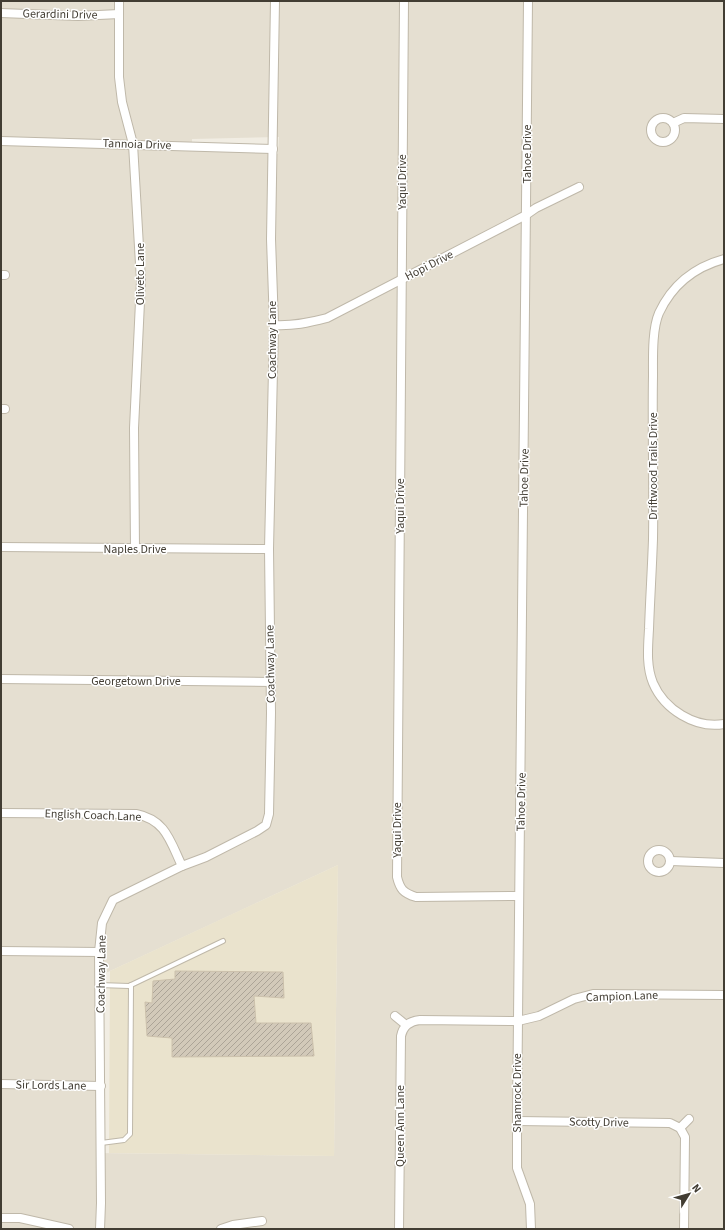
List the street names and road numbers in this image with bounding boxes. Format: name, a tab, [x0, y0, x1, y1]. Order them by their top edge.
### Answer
street label: Gerardini Drive	[22, 5, 98, 24]
street label: Tahoe Drive	[519, 124, 536, 184]
street label: Tannoia Drive	[102, 135, 172, 154]
street label: Yaqui Drive	[394, 154, 411, 211]
street label: Oliveto Lane	[132, 243, 149, 305]
street label: Hopi Drive	[402, 246, 456, 285]
street label: Coachway Lane	[264, 301, 281, 379]
street label: Driftwood Trails Drive	[645, 412, 662, 520]
street label: Tahoe Drive	[515, 448, 534, 508]
street label: Yaqui Drive	[392, 478, 409, 535]
street label: Naples Drive	[104, 541, 167, 558]
street label: Coachway Lane	[261, 625, 280, 703]
street label: Georgetown Drive	[91, 673, 181, 690]
street label: Tahoe Drive	[512, 772, 531, 832]
street label: Yaqui Drive	[389, 802, 406, 859]
street label: English Coach Lane	[44, 805, 142, 826]
street label: Coachway Lane	[92, 935, 111, 1013]
street label: Campion Lane	[586, 987, 659, 1006]
street label: Shamrock Drive	[509, 1053, 526, 1133]
street label: Sir Lords Lane	[16, 1076, 87, 1095]
street label: Queen Ann Lane	[392, 1085, 409, 1167]
street label: Scotty Drive	[569, 1113, 629, 1132]

